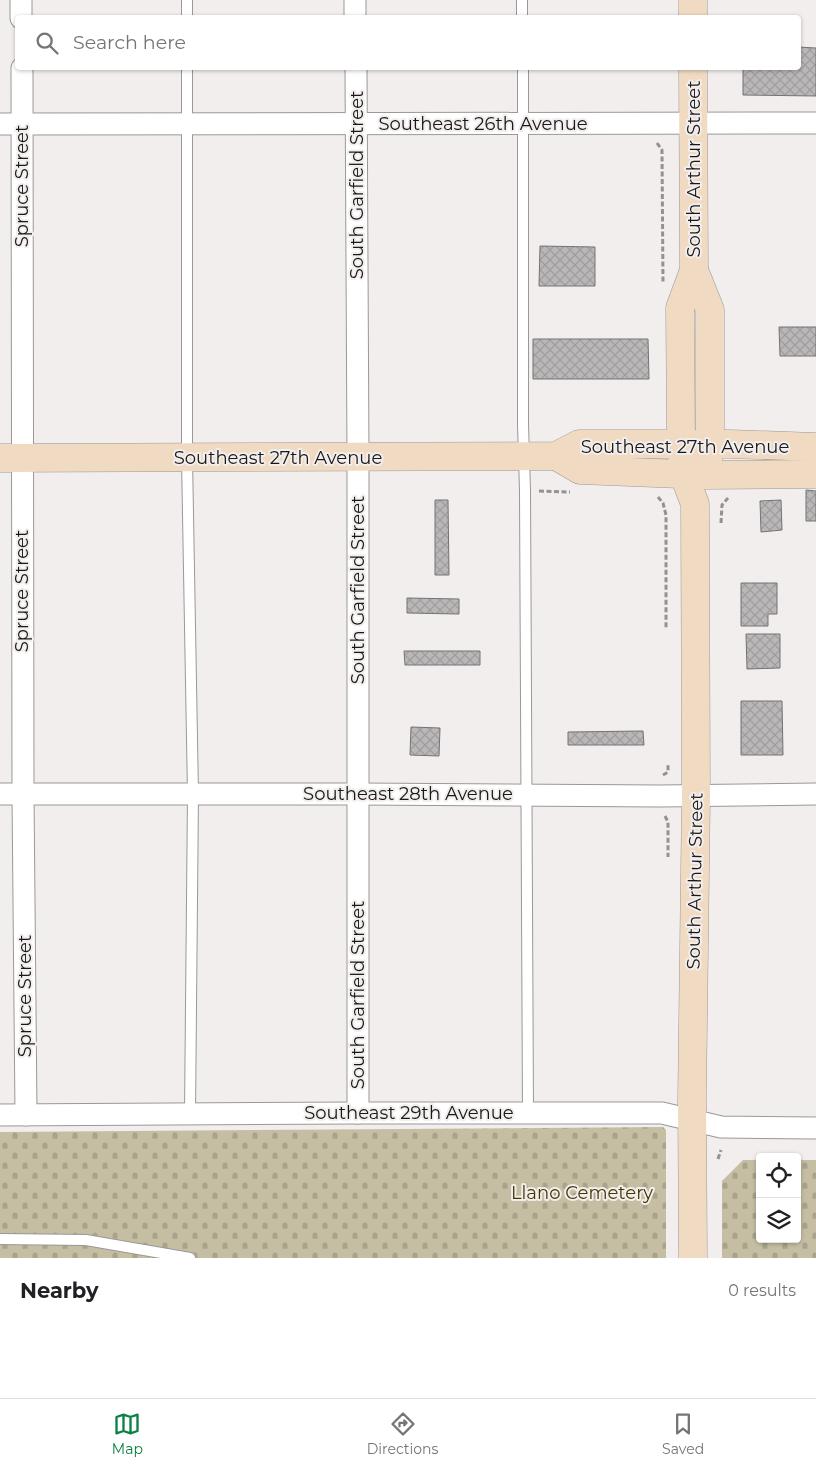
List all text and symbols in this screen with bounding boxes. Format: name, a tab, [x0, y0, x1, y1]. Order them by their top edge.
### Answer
search box	[15, 15, 801, 70]
icon: search	[33, 29, 61, 57]
text: Search here	[73, 31, 186, 54]
street label: South Arthur Street	[683, 81, 705, 257]
street label: South Garfield Street	[346, 91, 368, 279]
street label: Southeast 26th Avenue	[378, 113, 588, 135]
street label: Spruce Street	[11, 125, 33, 247]
street label: Southeast 27th Avenue	[581, 436, 789, 458]
street label: Southeast 27th Avenue	[174, 447, 382, 469]
street label: South Garfield Street	[347, 496, 369, 684]
street label: Spruce Street	[11, 530, 33, 652]
street label: Southeast 28th Avenue	[303, 783, 513, 805]
street label: South Arthur Street	[682, 792, 708, 970]
street label: South Garfield Street	[347, 901, 369, 1089]
street label: Spruce Street	[14, 935, 36, 1057]
street label: Southeast 29th Avenue	[304, 1102, 514, 1124]
map controls	[756, 1153, 801, 1243]
button: locate	[756, 1153, 801, 1198]
park label: Llano Cemetery	[511, 1182, 653, 1204]
button: layers	[756, 1198, 801, 1243]
text: Nearby	[20, 1278, 99, 1303]
text: 0 results	[728, 1281, 796, 1300]
tab: Map	[112, 1410, 143, 1458]
tab: Directions	[367, 1410, 438, 1458]
tab: Saved	[662, 1410, 704, 1458]

